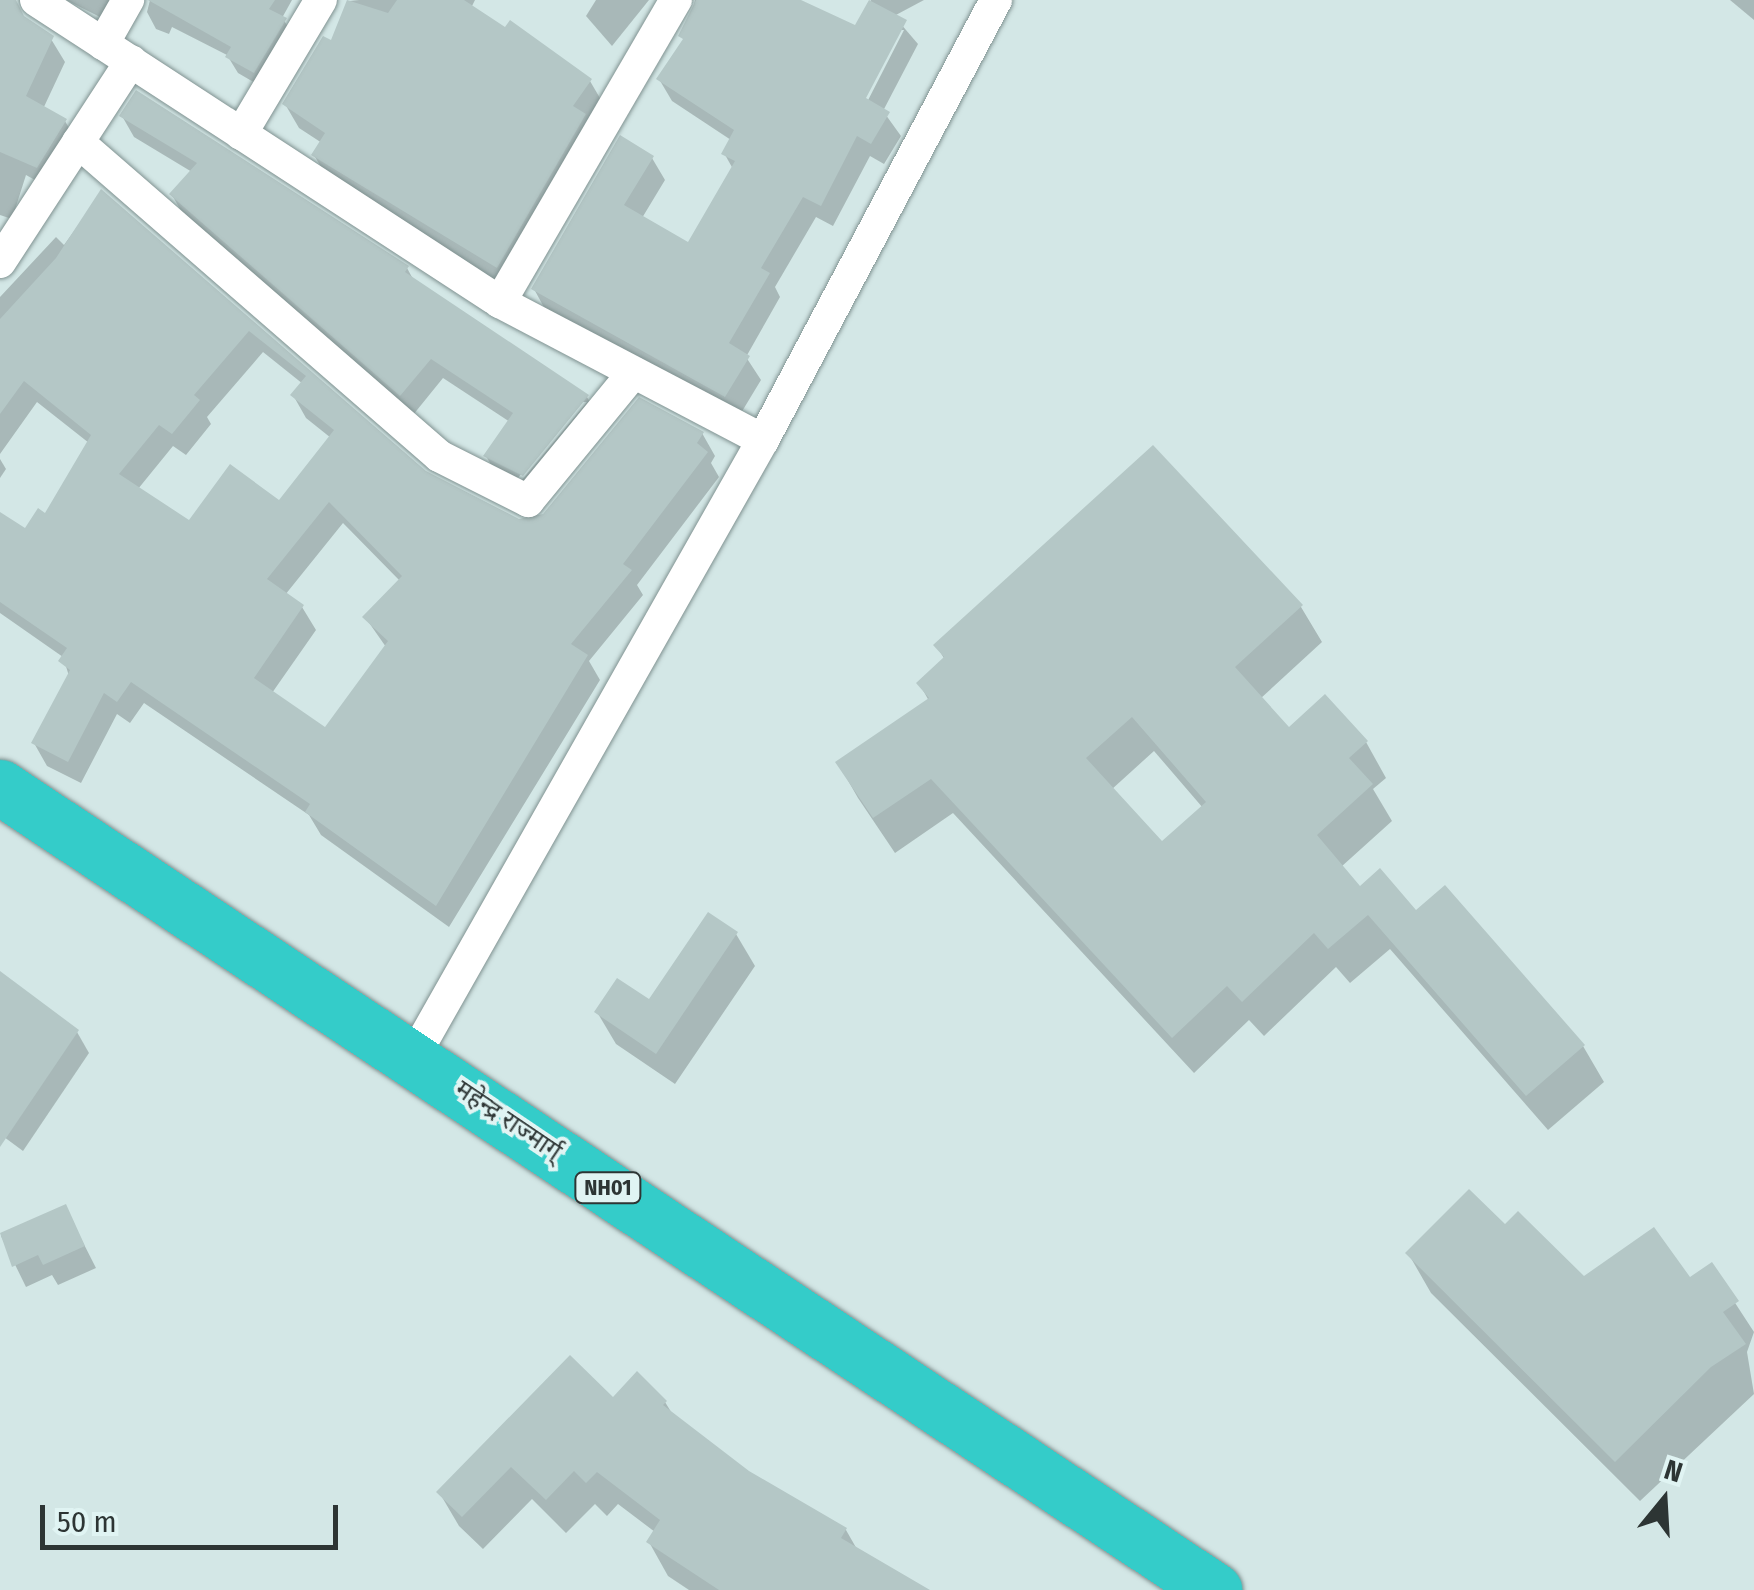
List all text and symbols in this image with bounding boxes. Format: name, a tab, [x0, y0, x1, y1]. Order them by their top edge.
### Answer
street label: महेन्द्र राज्मार्ग्	[449, 1075, 567, 1167]
road number: NH01	[573, 1171, 643, 1205]
north arrow	[1614, 1450, 1714, 1550]
text: N	[1660, 1453, 1687, 1489]
scale bar	[45, 1485, 342, 1547]
text: 50 m	[57, 1504, 117, 1540]

